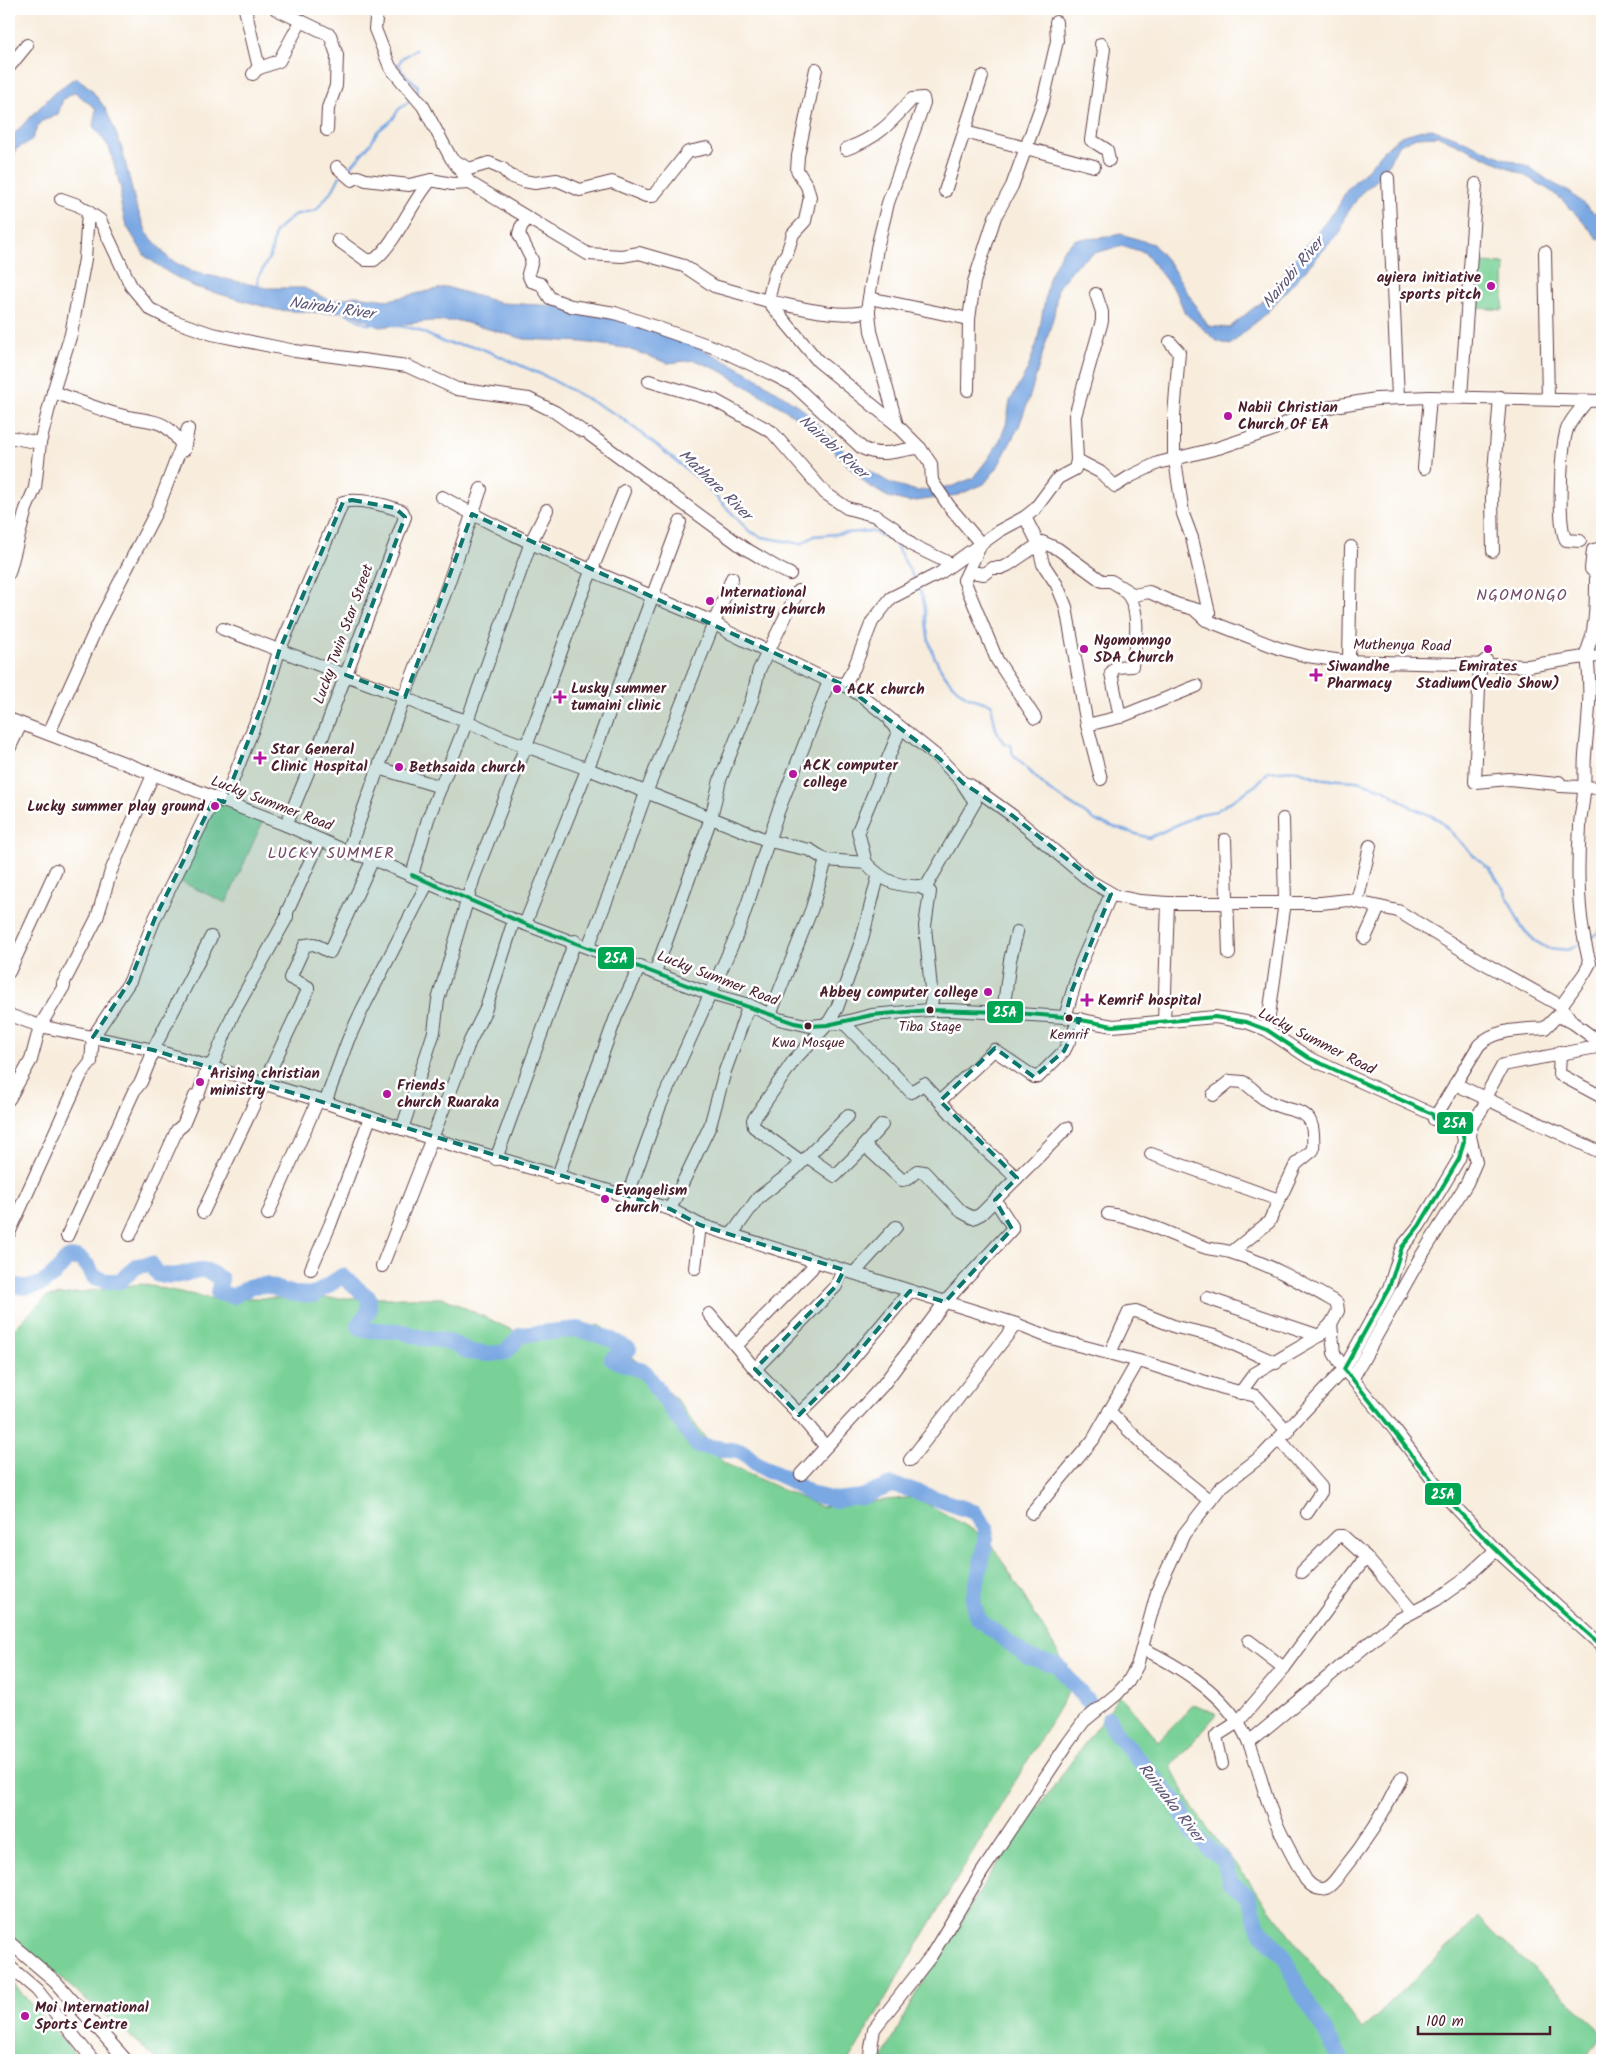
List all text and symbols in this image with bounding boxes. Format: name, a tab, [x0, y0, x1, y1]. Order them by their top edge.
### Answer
water label: Nairobi River	[1256, 229, 1333, 314]
place label: ayiera initiative sports pitch	[1377, 266, 1482, 307]
marker: ayiera initiative sports pitch	[1485, 280, 1497, 292]
water label: Nairobi River	[288, 290, 380, 327]
place label: Nabii Christian Church Of EA	[1238, 396, 1338, 437]
water label: Nairobi River	[793, 409, 876, 488]
marker: Nabii Christian Church Of EA	[1222, 410, 1234, 422]
water label: Mathare River	[673, 444, 760, 529]
street label: Lucky Twin Star Street	[307, 561, 381, 708]
place label: International ministry church	[720, 581, 825, 622]
district label: NGOMONGO	[1476, 583, 1568, 608]
marker: International ministry church	[704, 595, 716, 607]
place label: Ngomomngo SDA Church	[1094, 629, 1174, 670]
street label: Muthenya Road	[1353, 633, 1452, 659]
marker: Ngomomngo SDA Church	[1078, 643, 1090, 655]
marker: Emirates Stadium(Vedio Show)	[1482, 643, 1494, 655]
place label: Siwandhe Pharmacy	[1327, 655, 1392, 696]
place label: Emirates Stadium(Vedio Show)	[1416, 655, 1560, 696]
marker: Siwandhe Pharmacy	[1309, 668, 1323, 682]
place label: Lusky summer tumaini clinic	[571, 677, 667, 718]
place label: ACK church	[847, 678, 925, 702]
marker: ACK church	[831, 683, 843, 695]
marker: Lusky summer tumaini clinic	[553, 690, 567, 704]
place label: Star General Clinic Hospital	[271, 738, 367, 779]
marker: Star General Clinic Hospital	[253, 751, 267, 765]
place label: ACK computer college	[803, 754, 898, 795]
place label: Bethsaida church	[409, 756, 525, 780]
marker: Bethsaida church	[393, 761, 405, 773]
marker: ACK computer college	[787, 768, 799, 780]
street label: Lucky Summer Road	[207, 770, 337, 838]
place label: Lucky summer play ground	[27, 795, 206, 819]
marker: Lucky summer play ground	[209, 800, 221, 812]
district label: LUCKY SUMMER	[268, 841, 394, 866]
street label: Lucky Summer Road	[653, 945, 783, 1013]
line badge: 25A	[597, 946, 635, 970]
text: 25A	[604, 948, 628, 970]
place label: Abbey computer college	[820, 981, 979, 1005]
marker: Abbey computer college	[982, 986, 994, 998]
place label: Kemrif hospital	[1098, 989, 1201, 1013]
marker: Kemrif hospital	[1080, 993, 1094, 1007]
line badge: 25A	[986, 1000, 1024, 1024]
text: 25A	[993, 1002, 1017, 1024]
street label: Lucky Summer Road	[1254, 1002, 1380, 1082]
marker: Tiba Stage	[925, 1005, 935, 1015]
marker: Kemrif	[1064, 1013, 1074, 1023]
place label: Tiba Stage	[899, 1016, 962, 1038]
marker: Kwa Mosque	[803, 1021, 813, 1031]
place label: Kemrif	[1050, 1024, 1090, 1046]
place label: Kwa Mosque	[772, 1032, 845, 1054]
place label: Arising christian ministry	[210, 1062, 320, 1103]
place label: Friends church Ruaraka	[397, 1074, 499, 1115]
marker: Arising christian ministry	[194, 1076, 206, 1088]
marker: Friends church Ruaraka	[381, 1088, 393, 1100]
line badge: 25A	[1436, 1111, 1474, 1135]
text: 25A	[1443, 1113, 1467, 1135]
place label: Evangelism church	[615, 1179, 687, 1220]
marker: Evangelism church	[599, 1193, 611, 1205]
line badge: 25A	[1424, 1482, 1462, 1506]
text: 25A	[1431, 1484, 1455, 1506]
water label: Ruiruaka River	[1132, 1758, 1212, 1851]
place label: Moi International Sports Centre	[35, 1996, 149, 2037]
scale bar	[1418, 2004, 1551, 2036]
marker: Moi International Sports Centre	[19, 2010, 31, 2022]
text: 100 m	[1426, 2010, 1464, 2034]

